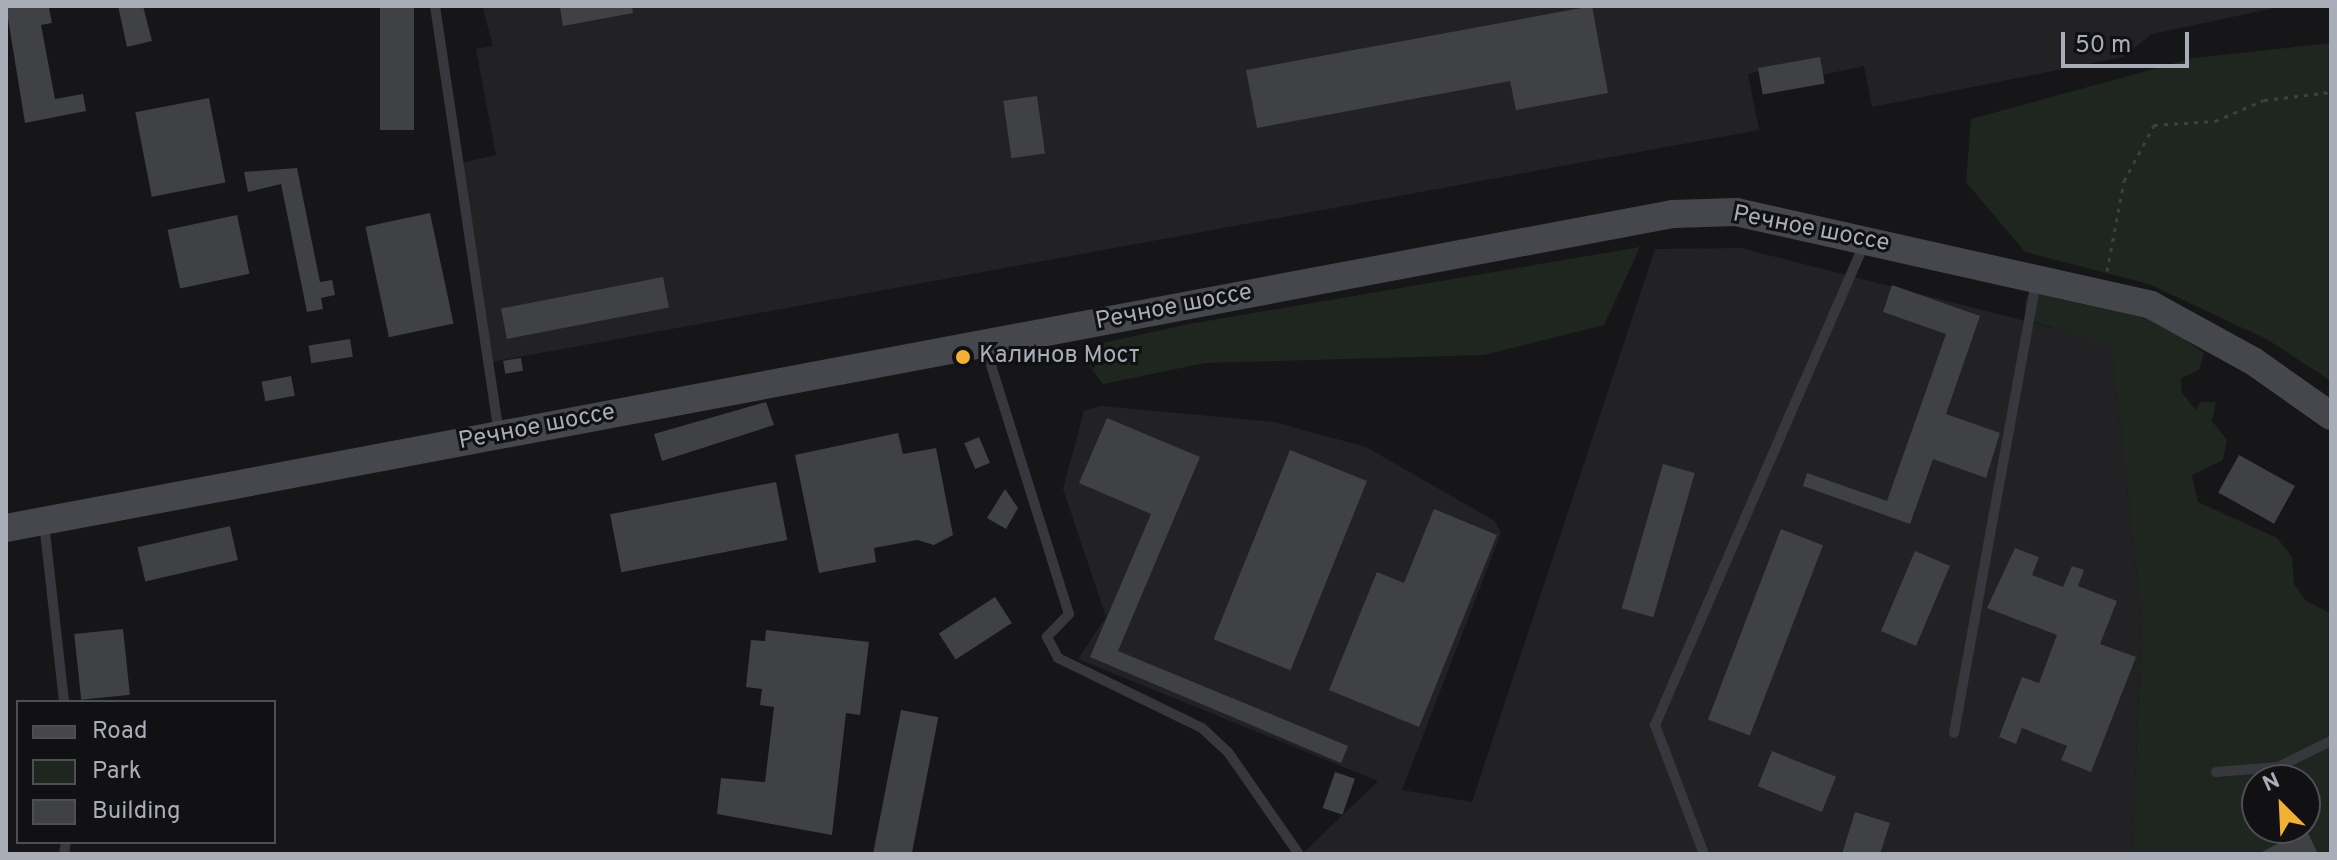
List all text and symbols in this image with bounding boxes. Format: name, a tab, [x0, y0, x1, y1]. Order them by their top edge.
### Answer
scale bar	[2065, 16, 2193, 66]
text: 50 m	[2075, 31, 2131, 61]
street label: Речное шоссе	[1730, 201, 1892, 259]
street label: Речное шоссе	[1093, 279, 1255, 337]
place label: Калинов Мост	[979, 343, 1140, 371]
marker: Калинов Мост	[954, 348, 972, 366]
street label: Речное шоссе	[456, 399, 618, 457]
legend	[16, 700, 276, 844]
text: Road	[92, 717, 148, 747]
text: Park	[92, 757, 142, 787]
north arrow	[2241, 764, 2321, 844]
text: N	[2259, 768, 2285, 799]
text: Building	[92, 797, 181, 827]

